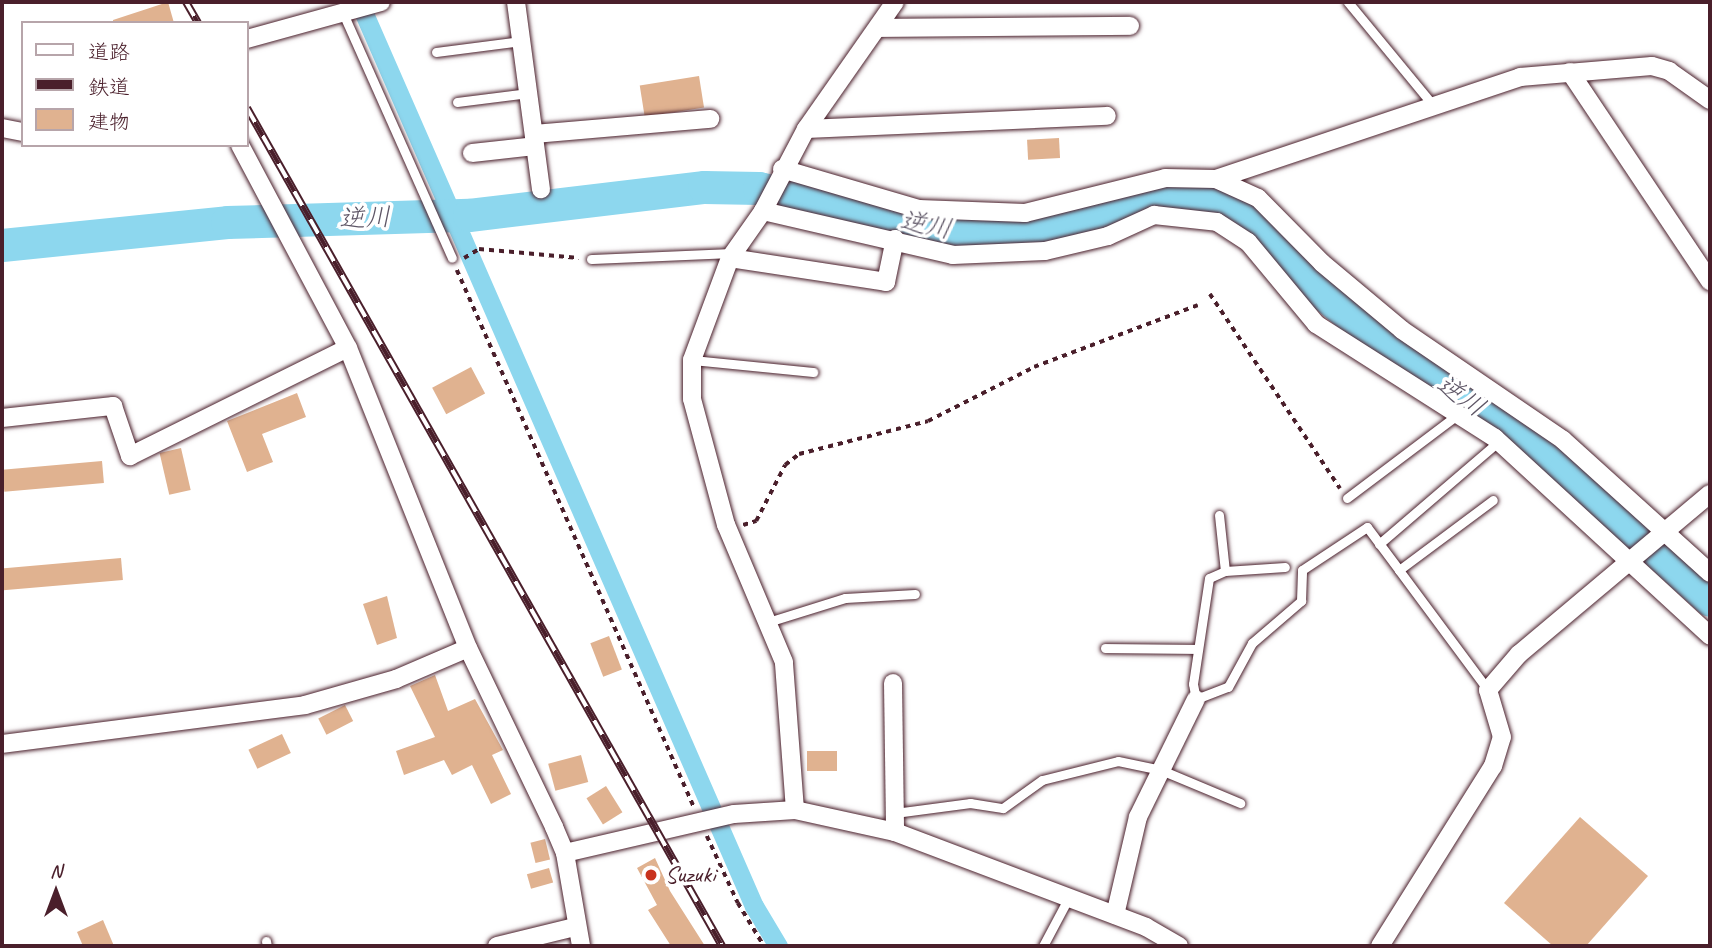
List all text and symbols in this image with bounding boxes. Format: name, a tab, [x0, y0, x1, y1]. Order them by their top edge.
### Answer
legend	[21, 21, 248, 147]
text: 道路	[88, 39, 130, 65]
text: 鉄道	[88, 74, 130, 100]
text: 建物	[88, 109, 130, 135]
water label: 逆川	[338, 202, 392, 234]
water label: 逆川	[898, 205, 954, 245]
water label: 逆川	[1431, 368, 1491, 424]
north arrow	[21, 857, 91, 927]
text: N	[50, 859, 62, 883]
place label: Suzuki	[665, 861, 715, 889]
marker: Suzuki	[643, 867, 659, 883]

